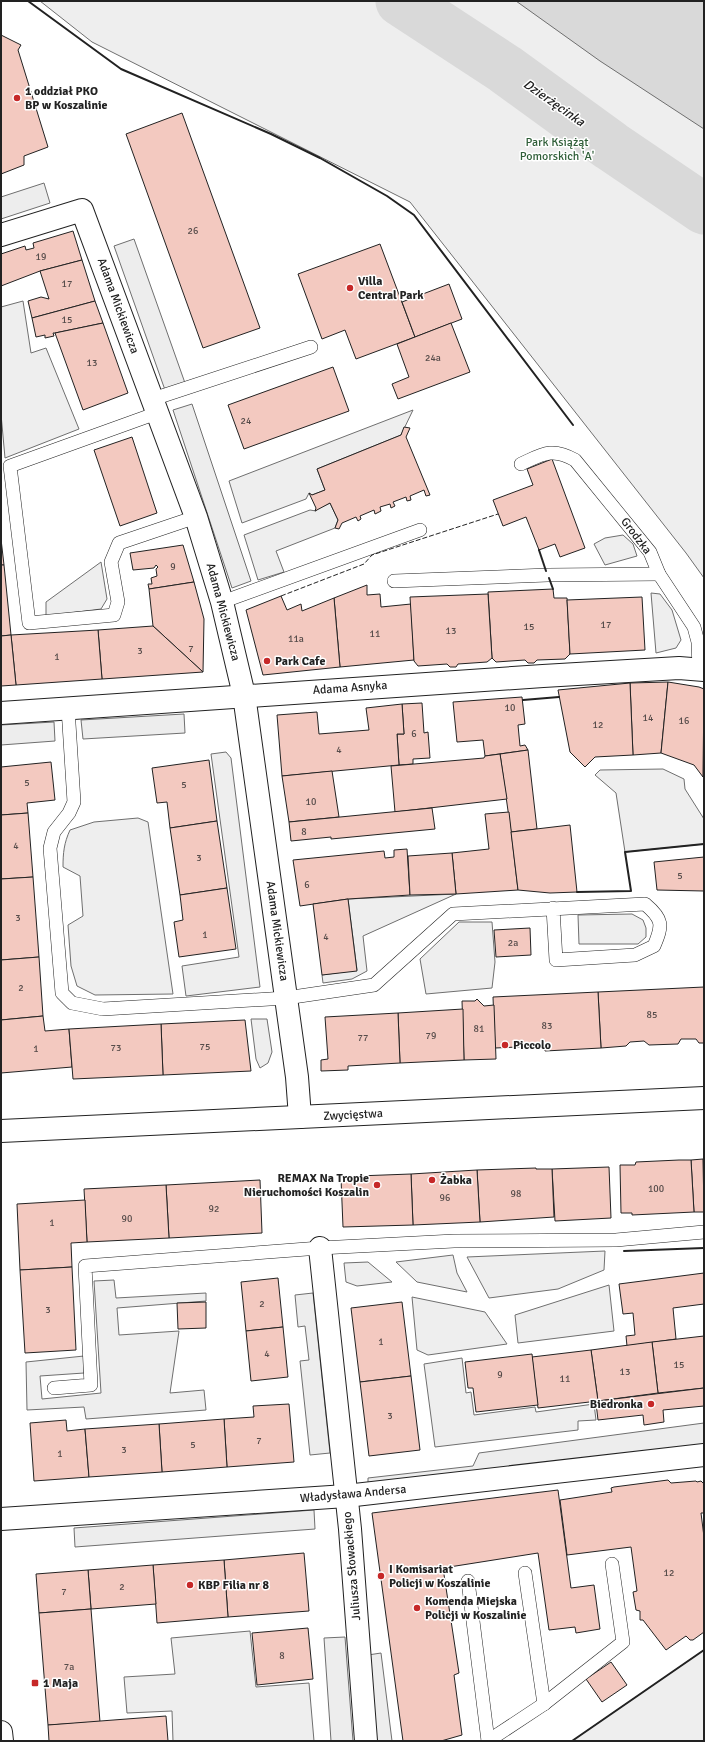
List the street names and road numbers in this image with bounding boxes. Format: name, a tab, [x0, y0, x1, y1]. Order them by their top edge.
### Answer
street label: Adama Mickiewicza	[94, 256, 142, 356]
street label: Grodzka	[617, 515, 655, 557]
street label: Adama Mickiewicza	[203, 561, 243, 663]
street label: Adama Asnyka	[312, 678, 388, 698]
street label: Adama Mickiewicza	[263, 880, 291, 982]
street label: Zwycięstwa	[323, 1106, 383, 1124]
street label: Władysława Andersa	[299, 1482, 407, 1506]
street label: Juliusza Słowackiego	[340, 1511, 364, 1621]

